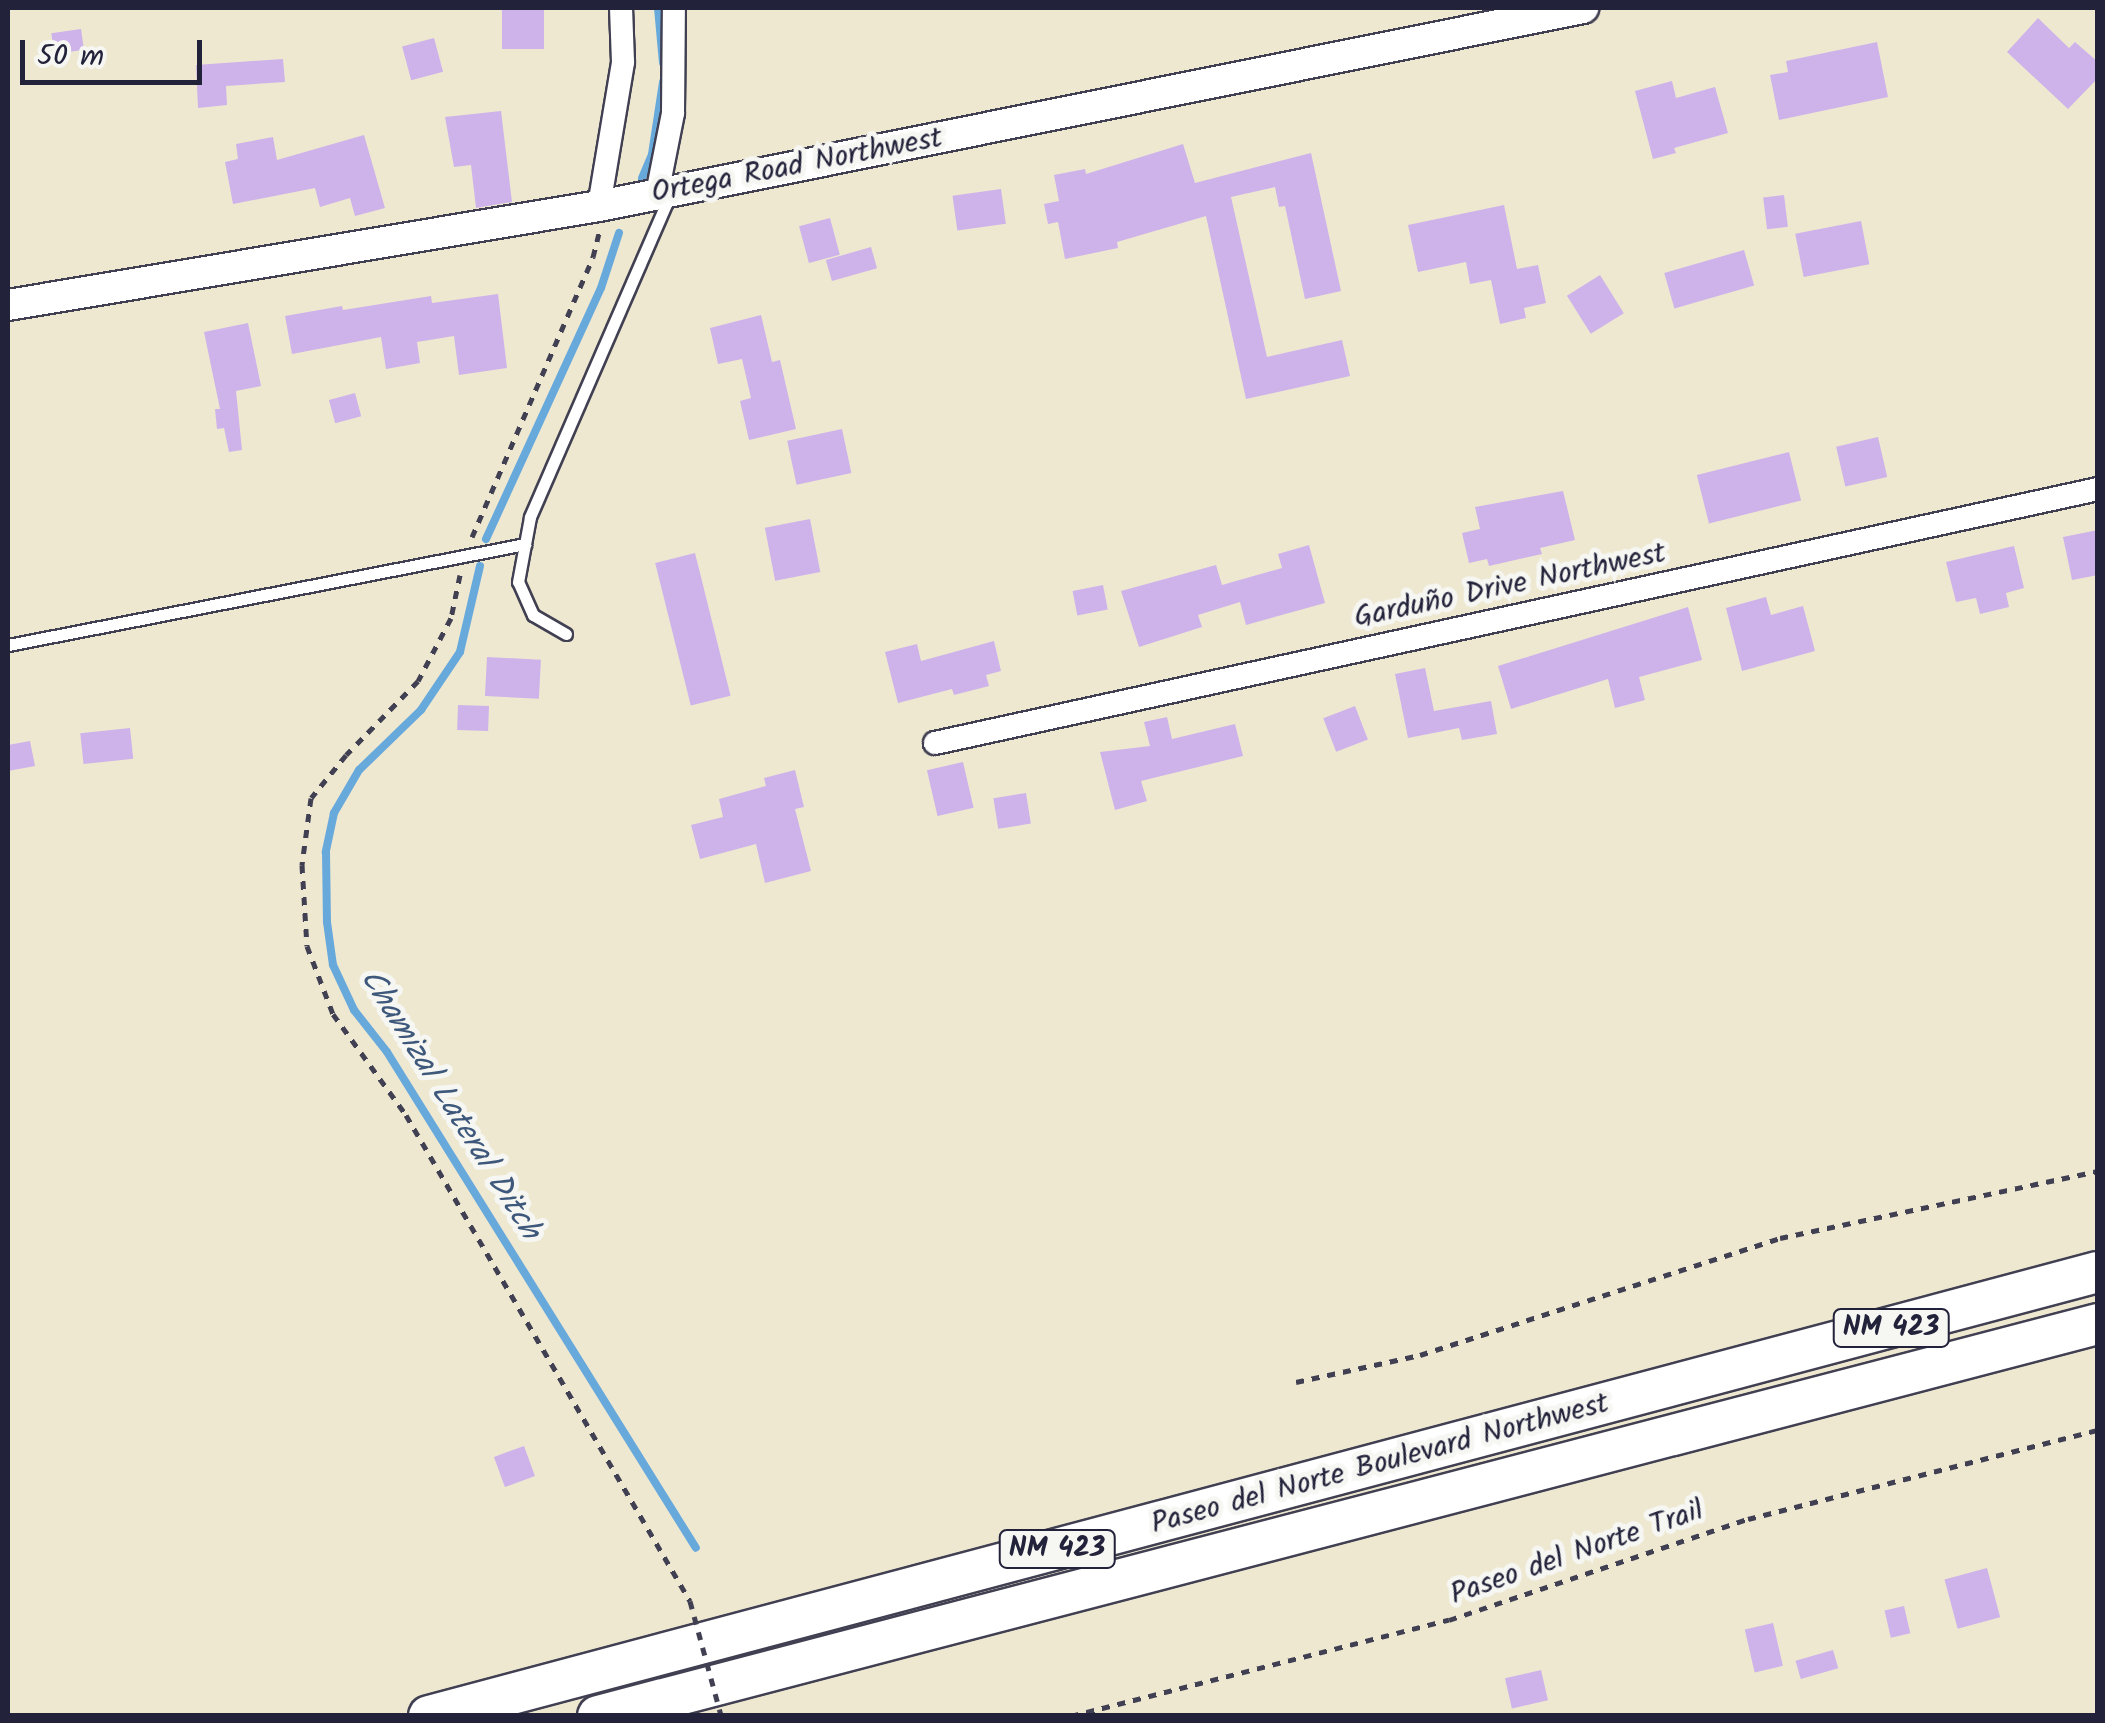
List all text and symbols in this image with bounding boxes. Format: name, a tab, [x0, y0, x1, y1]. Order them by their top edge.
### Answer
scale bar	[25, 20, 208, 82]
text: 50 m	[37, 33, 104, 81]
street label: Ortega Road Northwest	[649, 120, 945, 212]
street label: Garduño Drive Northwest	[1351, 535, 1669, 637]
water label: Chamizal Lateral Ditch	[350, 963, 548, 1247]
road number: NM 423	[1831, 1305, 1951, 1351]
street label: Paseo del Norte Boulevard Northwest	[1147, 1385, 1613, 1543]
street label: Paseo del Norte Trail	[1446, 1493, 1708, 1613]
road number: NM 423	[997, 1526, 1117, 1572]

